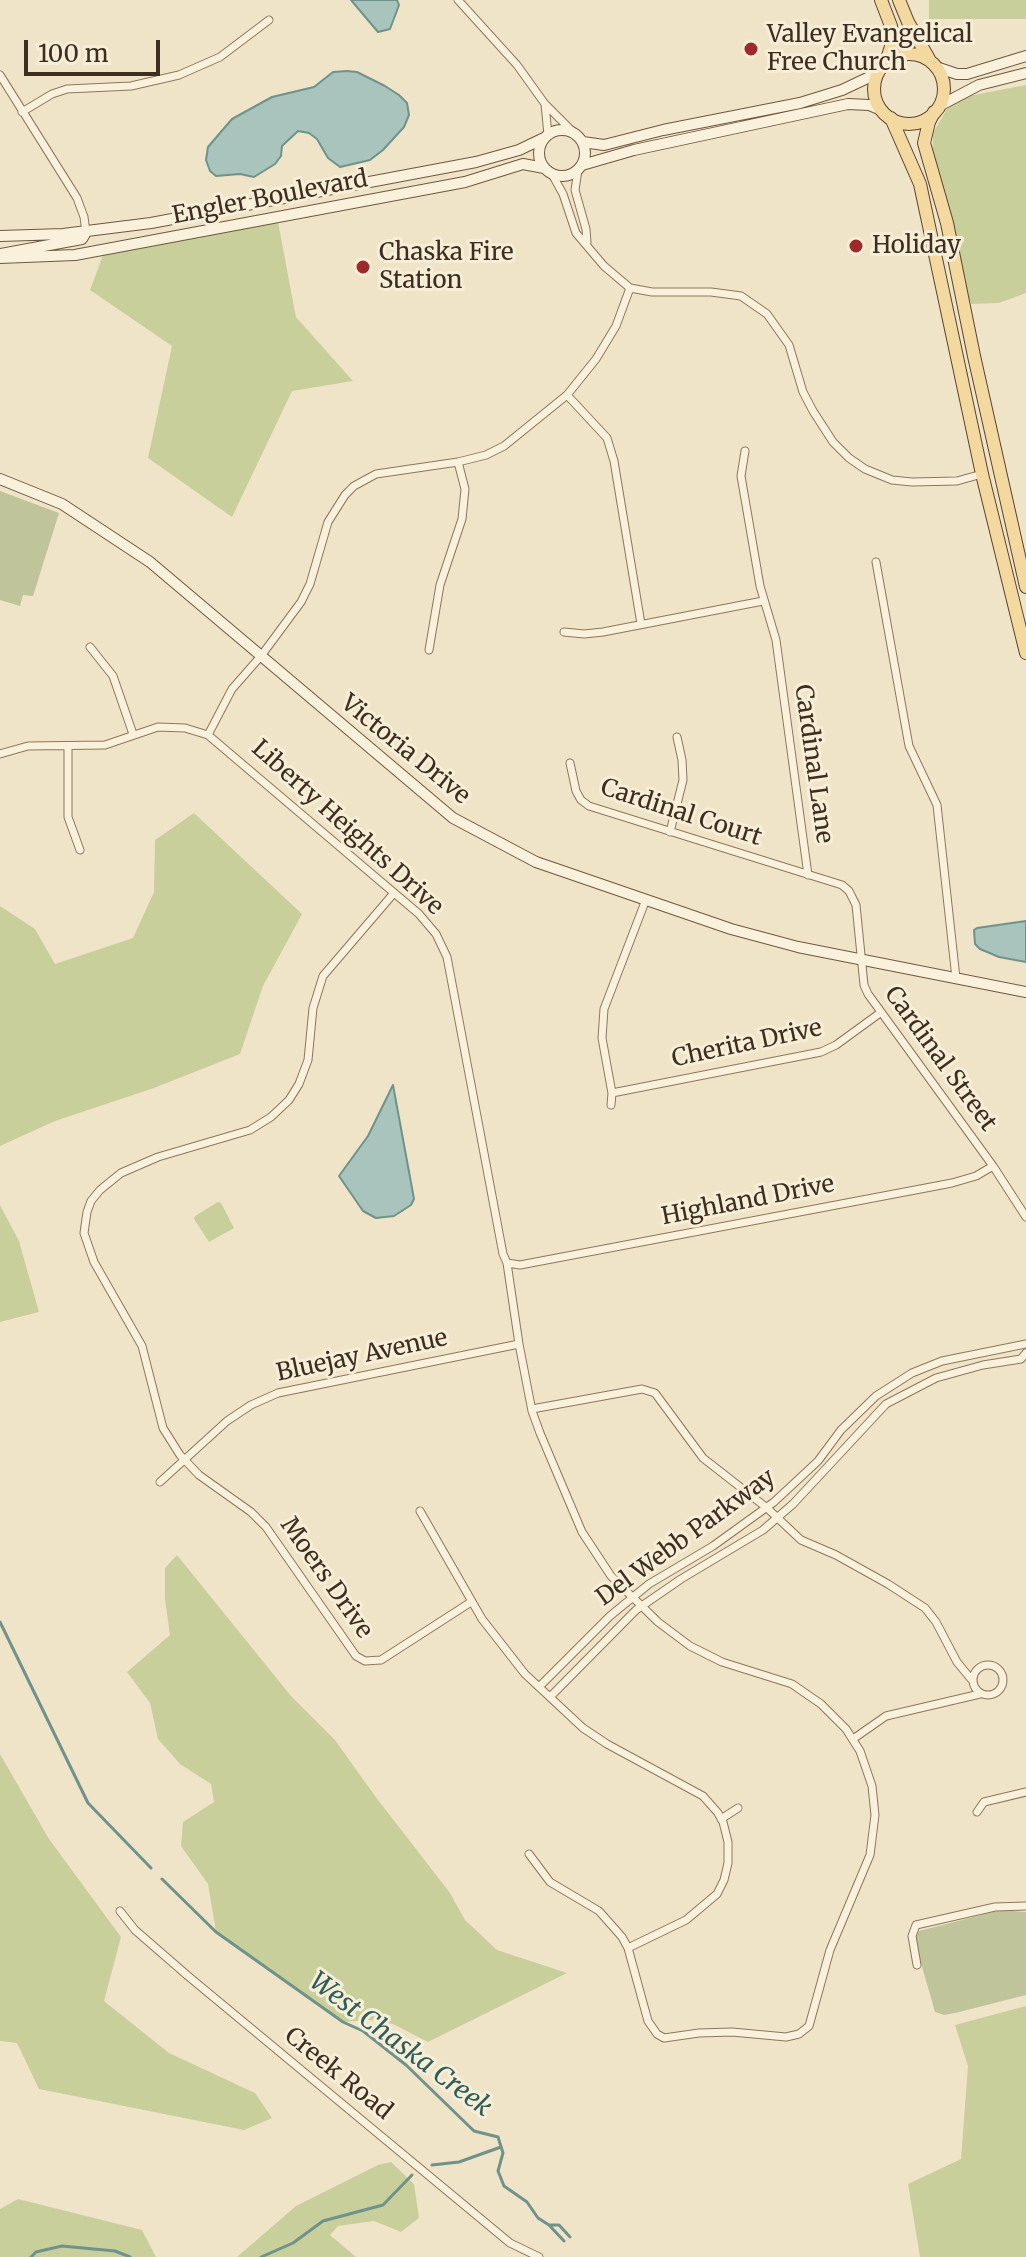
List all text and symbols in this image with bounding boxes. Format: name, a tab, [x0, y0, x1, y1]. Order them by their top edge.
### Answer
place label: Valley Evangelical Free Church	[767, 21, 973, 77]
scale bar	[28, 24, 164, 74]
text: 100 m	[38, 38, 108, 69]
marker: Valley Evangelical Free Church	[742, 40, 760, 58]
street label: Engler Boulevard	[170, 165, 370, 231]
place label: Holiday	[872, 232, 961, 260]
marker: Holiday	[847, 237, 865, 255]
place label: Chaska Fire Station	[379, 239, 514, 295]
marker: Chaska Fire Station	[354, 258, 372, 276]
street label: Cardinal Lane	[788, 683, 838, 845]
street label: Victoria Drive	[335, 689, 475, 811]
street label: Liberty Heights Drive	[245, 734, 449, 922]
street label: Cardinal Court	[597, 773, 765, 853]
street label: Cardinal Street	[878, 981, 1002, 1137]
street label: Cherita Drive	[669, 1014, 825, 1074]
street label: Highland Drive	[659, 1170, 837, 1232]
street label: Bluejay Avenue	[274, 1324, 450, 1388]
street label: Del Webb Parkway	[591, 1463, 781, 1613]
street label: Moers Drive	[274, 1512, 378, 1644]
water label: West Chaska Creek	[303, 1966, 497, 2124]
street label: Creek Road	[278, 2022, 398, 2126]

